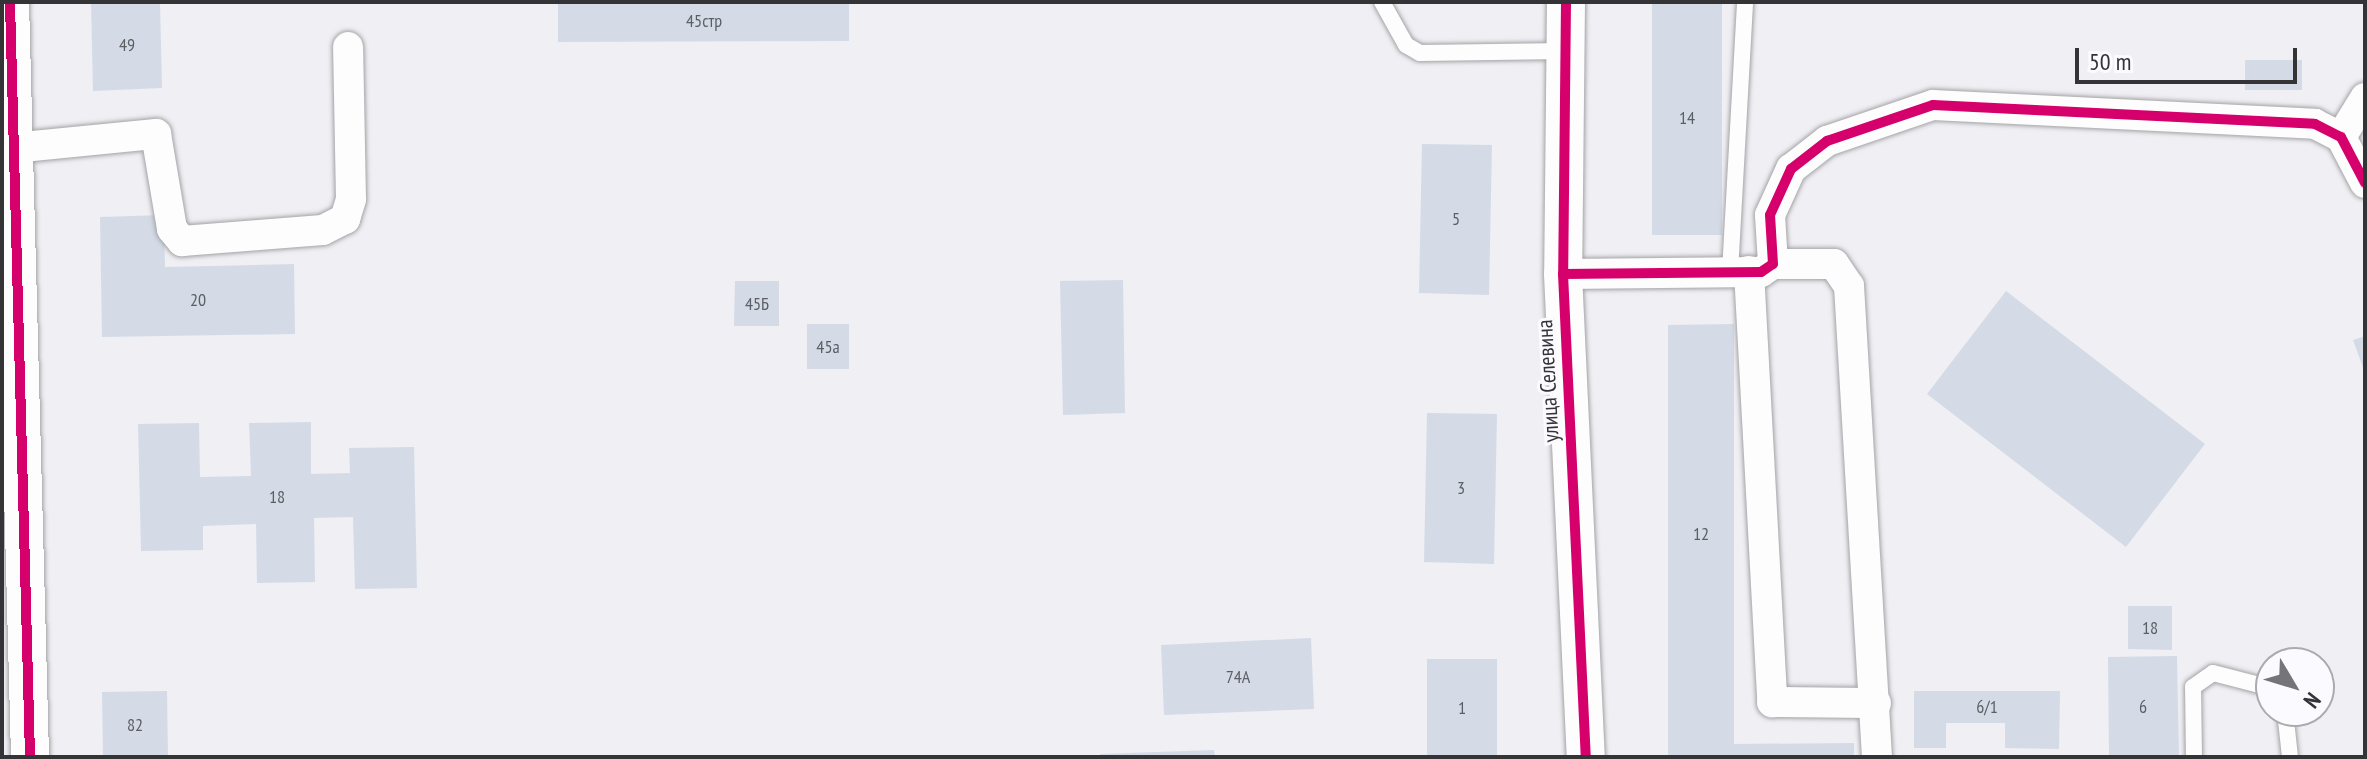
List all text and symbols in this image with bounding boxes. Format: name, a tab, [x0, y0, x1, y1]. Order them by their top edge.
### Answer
house number: 45стр	[686, 10, 722, 32]
scale bar	[2079, 32, 2301, 82]
house number: 49	[119, 34, 135, 56]
text: 50 m	[2089, 46, 2131, 77]
house number: 14	[1679, 107, 1695, 129]
house number: 5	[1452, 208, 1460, 230]
house number: 20	[190, 289, 206, 311]
house number: 45Б	[745, 293, 769, 315]
street label: улица Селевина	[1532, 319, 1564, 443]
house number: 45а	[816, 336, 840, 358]
house number: 3	[1457, 477, 1465, 499]
house number: 18	[269, 486, 285, 508]
house number: 12	[1693, 523, 1709, 545]
house number: 18	[2142, 617, 2158, 639]
north arrow	[2255, 647, 2335, 727]
house number: 74А	[1226, 666, 1250, 688]
text: N	[2298, 687, 2327, 714]
house number: 6/1	[1976, 696, 1998, 718]
house number: 6	[2139, 696, 2147, 718]
house number: 1	[1458, 697, 1466, 719]
house number: 82	[127, 714, 143, 736]

